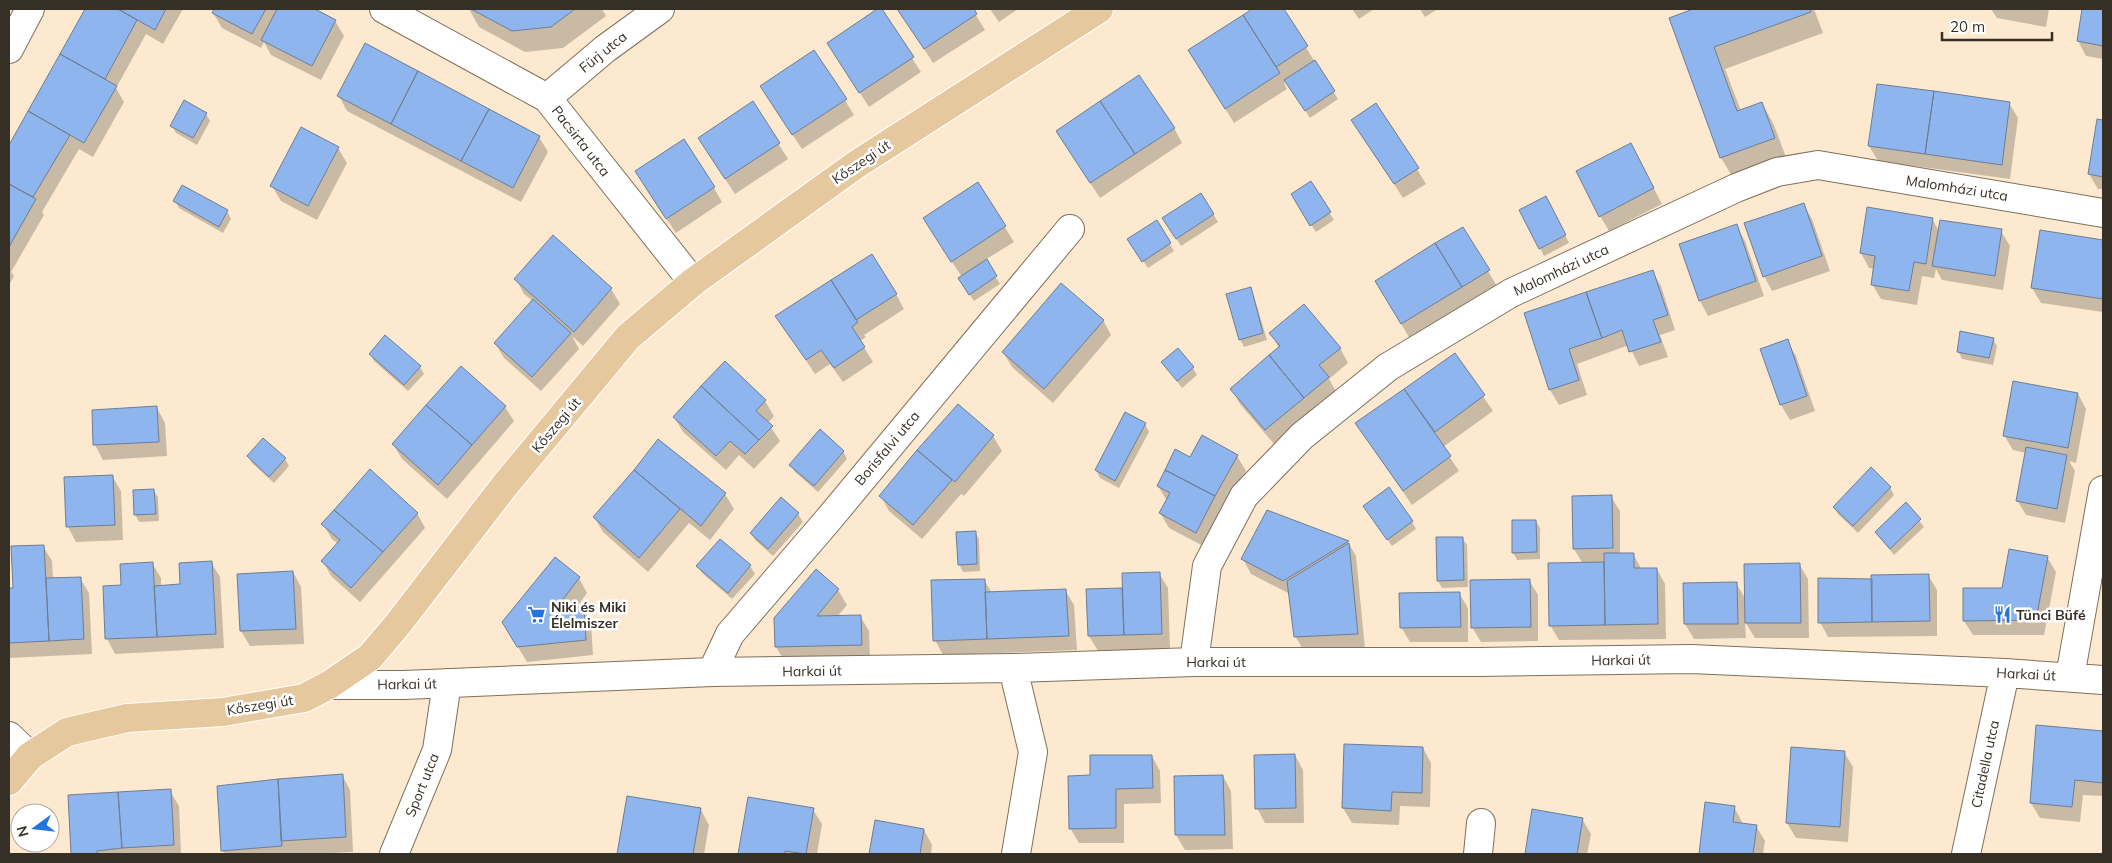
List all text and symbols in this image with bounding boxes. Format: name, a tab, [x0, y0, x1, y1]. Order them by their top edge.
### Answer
scale bar	[1942, 10, 2052, 42]
text: 20 m	[1950, 17, 1985, 36]
street label: Fürj utca	[576, 27, 630, 77]
street label: Pacsirta utca	[548, 102, 614, 180]
street label: Kőszegi út	[828, 136, 894, 188]
street label: Malomházi utca	[1905, 171, 2009, 205]
street label: Malomházi utca	[1510, 240, 1612, 300]
street label: Kőszegi út	[528, 394, 584, 456]
street label: Borisfalvi utca	[851, 407, 923, 489]
place label: Niki és Miki Élelmiszer	[551, 598, 626, 632]
supermarket icon: Niki és Miki Élelmiszer	[527, 605, 547, 625]
restaurant icon: Tünci Büfé	[1992, 605, 2012, 625]
place label: Tünci Büfé	[2016, 606, 2086, 624]
street label: Harkai út	[1591, 650, 1651, 670]
street label: Harkai út	[1186, 653, 1246, 671]
street label: Harkai út	[782, 661, 842, 681]
street label: Harkai út	[1996, 663, 2056, 685]
street label: Harkai út	[377, 674, 437, 694]
street label: Kőszegi út	[226, 691, 294, 719]
street label: Citadella utca	[1967, 719, 2003, 809]
street label: Sport utca	[401, 750, 443, 820]
north arrow	[10, 803, 60, 853]
text: N	[12, 824, 33, 839]

